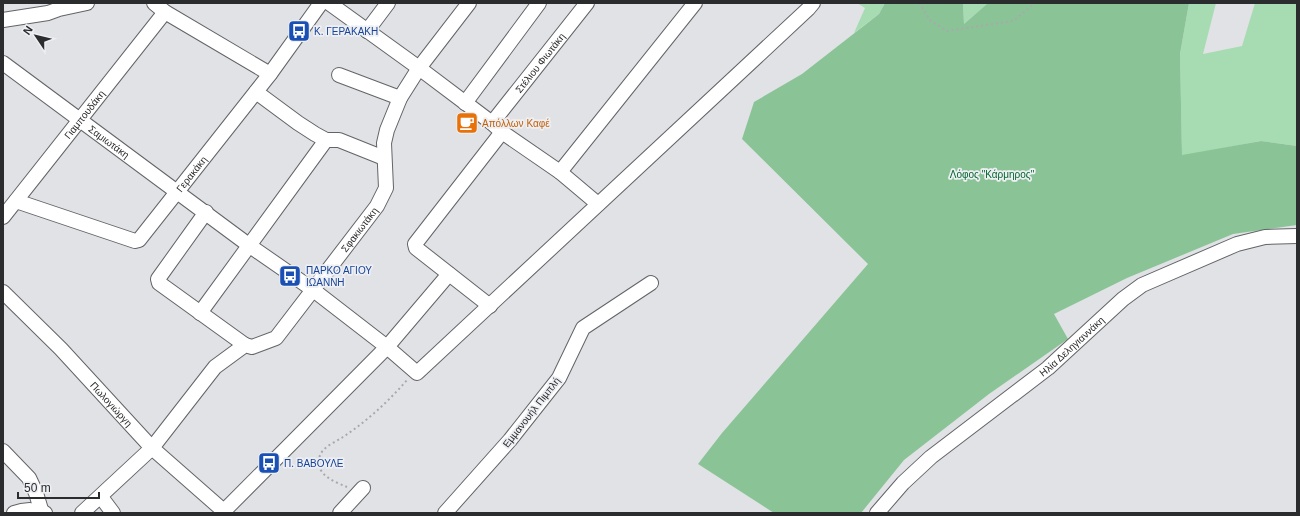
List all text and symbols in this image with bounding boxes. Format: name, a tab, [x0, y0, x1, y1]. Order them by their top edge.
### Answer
north arrow	[16, 16, 56, 56]
bus stop icon: Κ. ΓΕΡΑΚΑΚΗ	[286, 18, 312, 44]
text: N	[21, 24, 35, 37]
place label: Κ. ΓΕΡΑΚΑΚΗ	[314, 26, 378, 37]
street label: Στέλιου Φιωτάκη	[513, 31, 567, 95]
street label: Γιαμπουδάκη	[62, 88, 107, 141]
cafe icon: Απόλλων Καφέ	[454, 110, 480, 136]
place label: Απόλλων Καφέ	[482, 118, 550, 129]
street label: Σαμιωτάκη	[86, 123, 131, 161]
street label: Γερακάκη	[174, 154, 209, 194]
park label: Λόφος "Κάρμηρος"	[950, 169, 1035, 180]
street label: Σφακιωτάκη	[339, 205, 380, 254]
bus stop icon: ΠΑΡΚΟ ΑΓΙΟΥ ΙΩΑΝΝΗ	[277, 263, 303, 289]
place label: ΠΑΡΚΟ ΑΓΙΟΥ ΙΩΑΝΝΗ	[306, 265, 372, 288]
street label: Ηλία Δεληγιαννάκη	[1037, 314, 1106, 379]
street label: Εµµανουήλ Πιµπλή	[501, 375, 562, 450]
street label: Πωλογιώργη	[88, 380, 134, 429]
bus stop icon: Π. ΒΑΒΟΥΛΕ	[256, 450, 282, 476]
place label: Π. ΒΑΒΟΥΛΕ	[284, 458, 344, 469]
scale bar	[18, 474, 99, 500]
text: 50 m	[24, 481, 51, 495]

